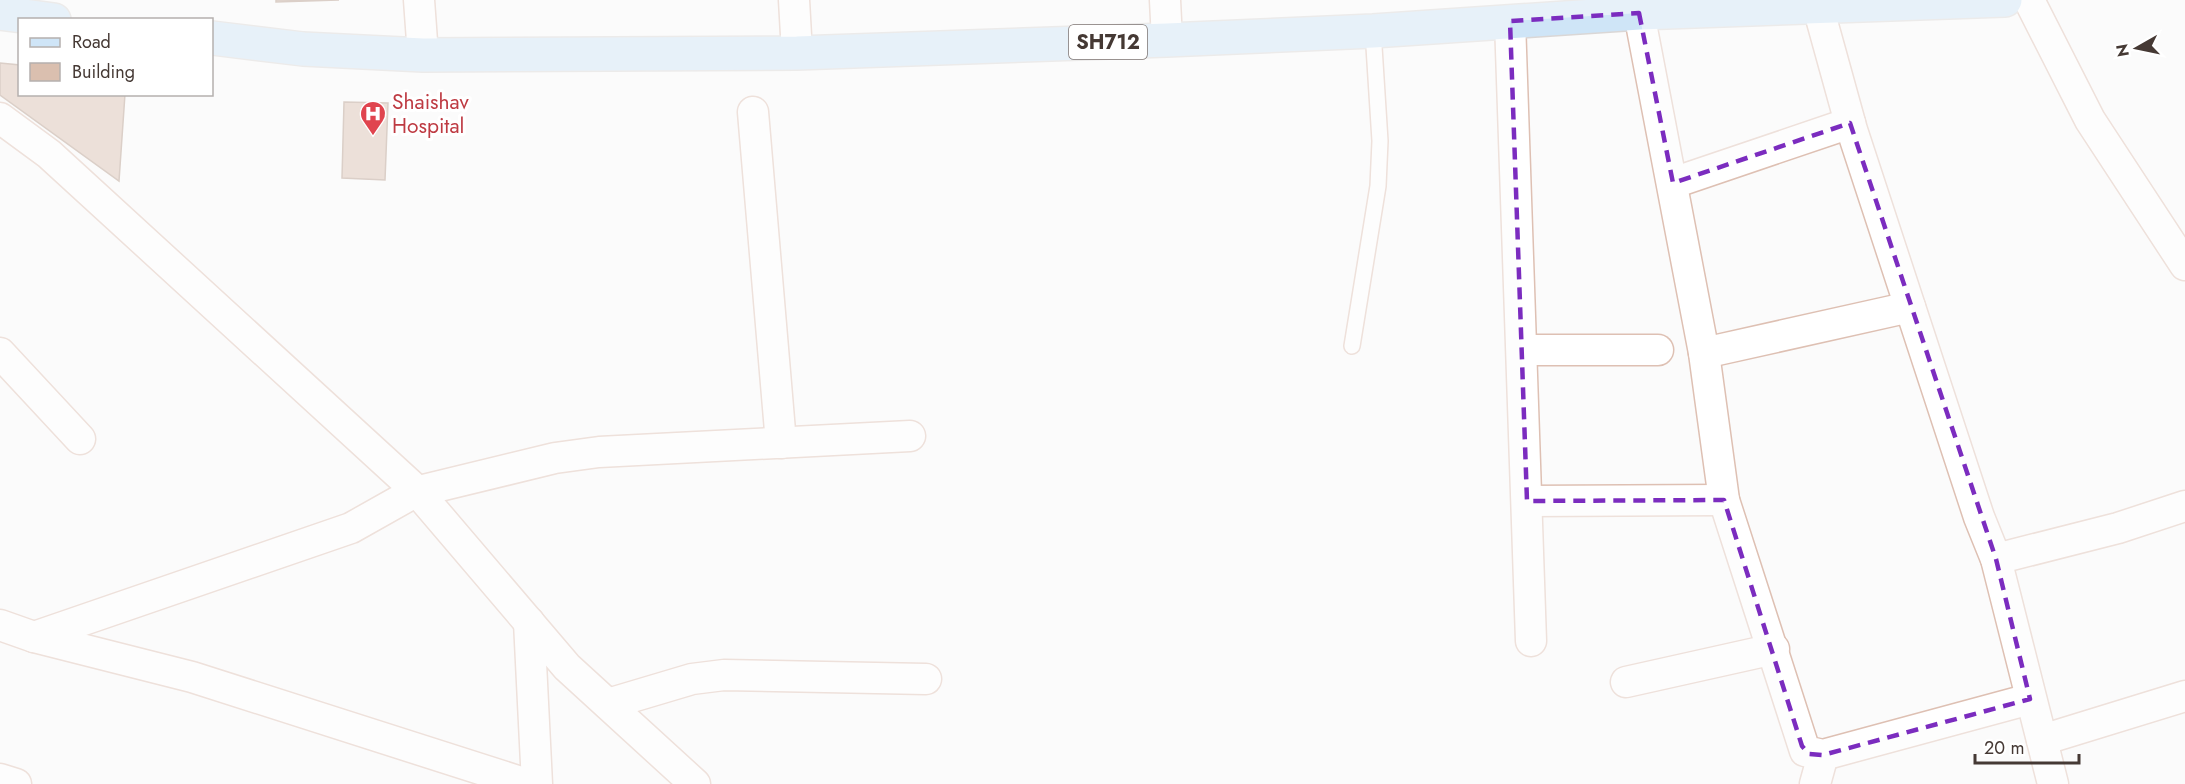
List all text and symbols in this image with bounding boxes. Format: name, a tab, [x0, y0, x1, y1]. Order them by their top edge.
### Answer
legend	[18, 18, 213, 96]
north arrow	[2107, 18, 2167, 78]
road number: SH712	[1069, 25, 1147, 59]
text: Road	[72, 29, 111, 55]
text: N	[2110, 42, 2135, 58]
text: Building	[72, 59, 135, 85]
place label: Shaishav Hospital	[392, 87, 470, 141]
hospital icon: Shaishav Hospital	[358, 99, 388, 137]
scale bar	[1975, 727, 2078, 765]
text: 20 m	[1984, 735, 2024, 761]

